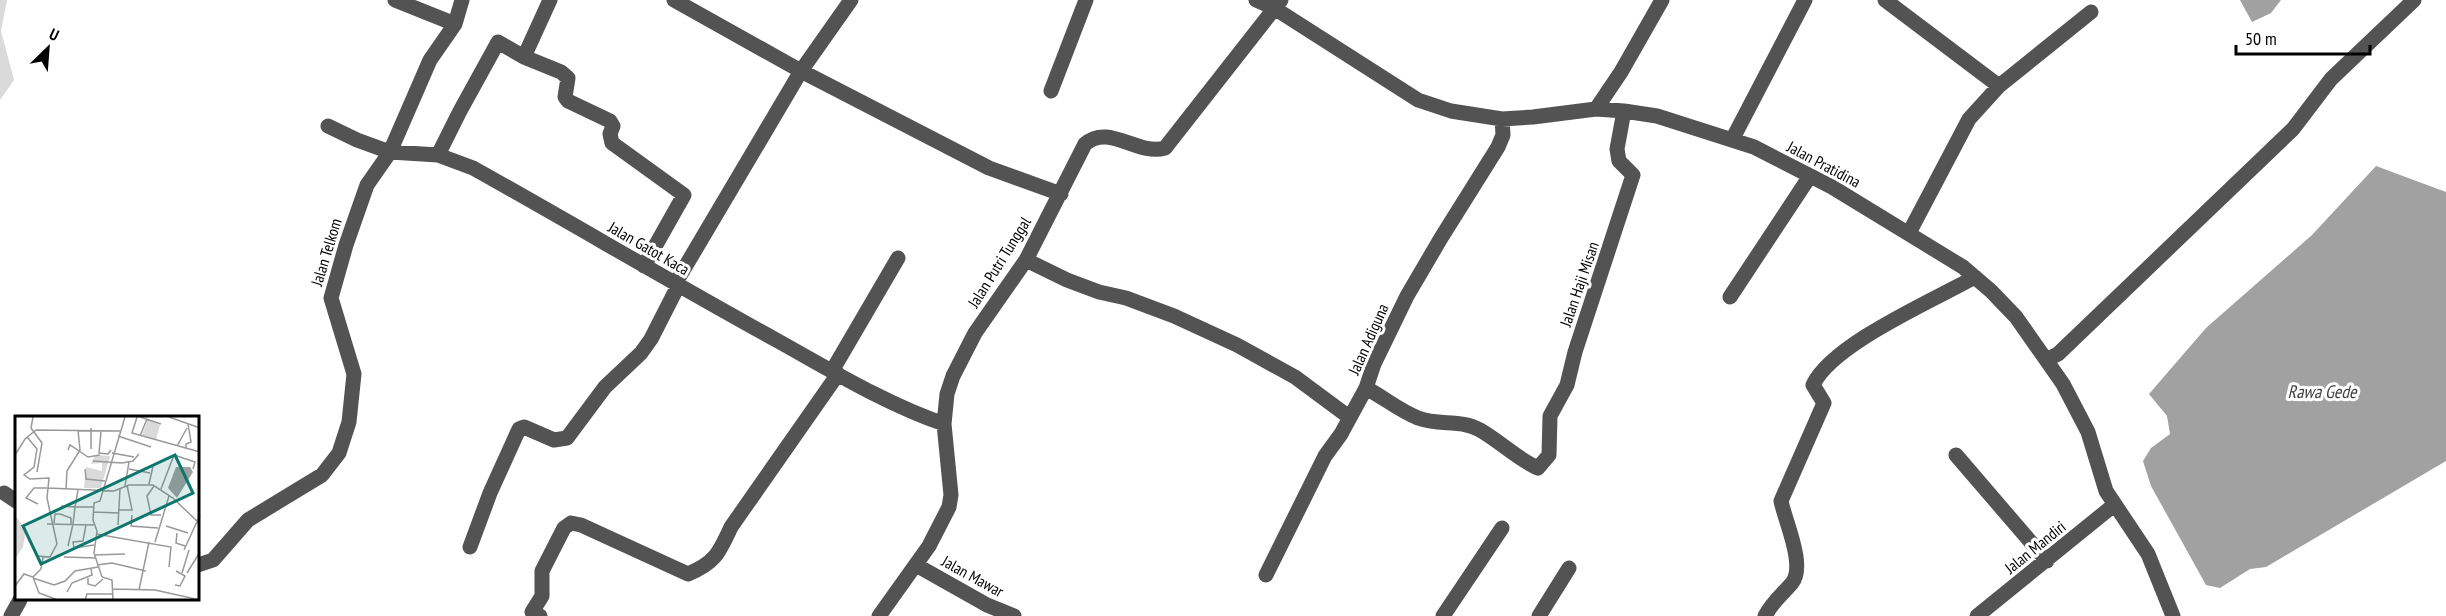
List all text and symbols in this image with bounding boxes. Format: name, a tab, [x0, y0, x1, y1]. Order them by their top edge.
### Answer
north arrow	[18, 18, 78, 78]
scale bar	[2236, 18, 2370, 56]
text: U	[46, 24, 62, 45]
text: 50 m	[2245, 27, 2277, 50]
street label: Jalan Pratidina	[1783, 136, 1864, 192]
street label: Jalan Putri Tunggal	[963, 213, 1035, 312]
street label: Jalan Telkom	[306, 216, 346, 289]
street label: Jalan Gatot Kaca	[604, 216, 693, 279]
street label: Jalan Haji Misan	[1555, 239, 1603, 330]
street label: Jalan Adiguna	[1343, 300, 1393, 379]
water label: Rawa Gede	[2288, 380, 2358, 403]
inset map	[15, 416, 200, 601]
street label: Jalan Mandiri	[2000, 516, 2070, 578]
street label: Jalan Mawar	[938, 550, 1008, 601]

